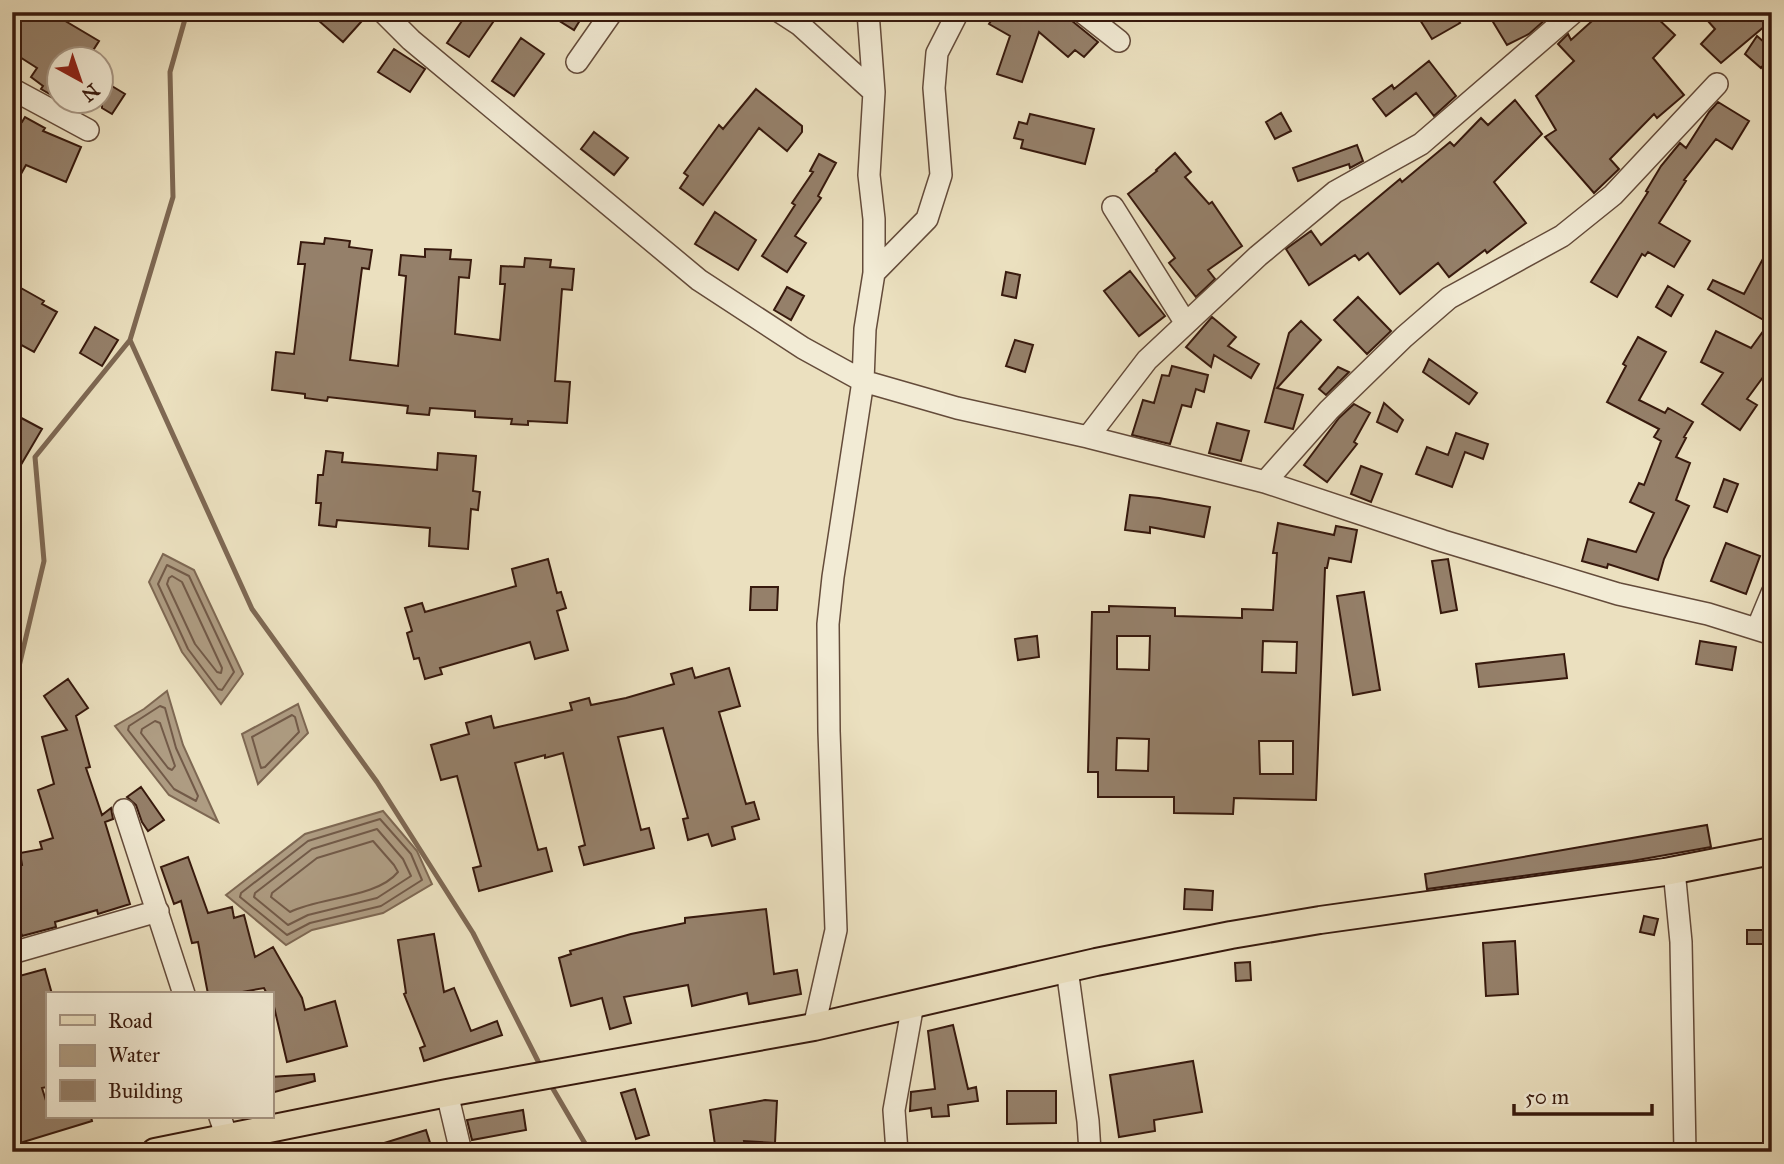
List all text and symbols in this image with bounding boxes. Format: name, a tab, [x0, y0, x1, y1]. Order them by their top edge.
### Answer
north arrow	[46, 46, 116, 116]
text: N	[77, 79, 104, 107]
legend	[46, 992, 273, 1118]
text: Road	[108, 1008, 153, 1034]
text: Water	[108, 1042, 160, 1068]
scale bar	[1514, 1073, 1653, 1117]
text: Building	[108, 1078, 182, 1104]
text: 50 m	[1525, 1084, 1570, 1110]

